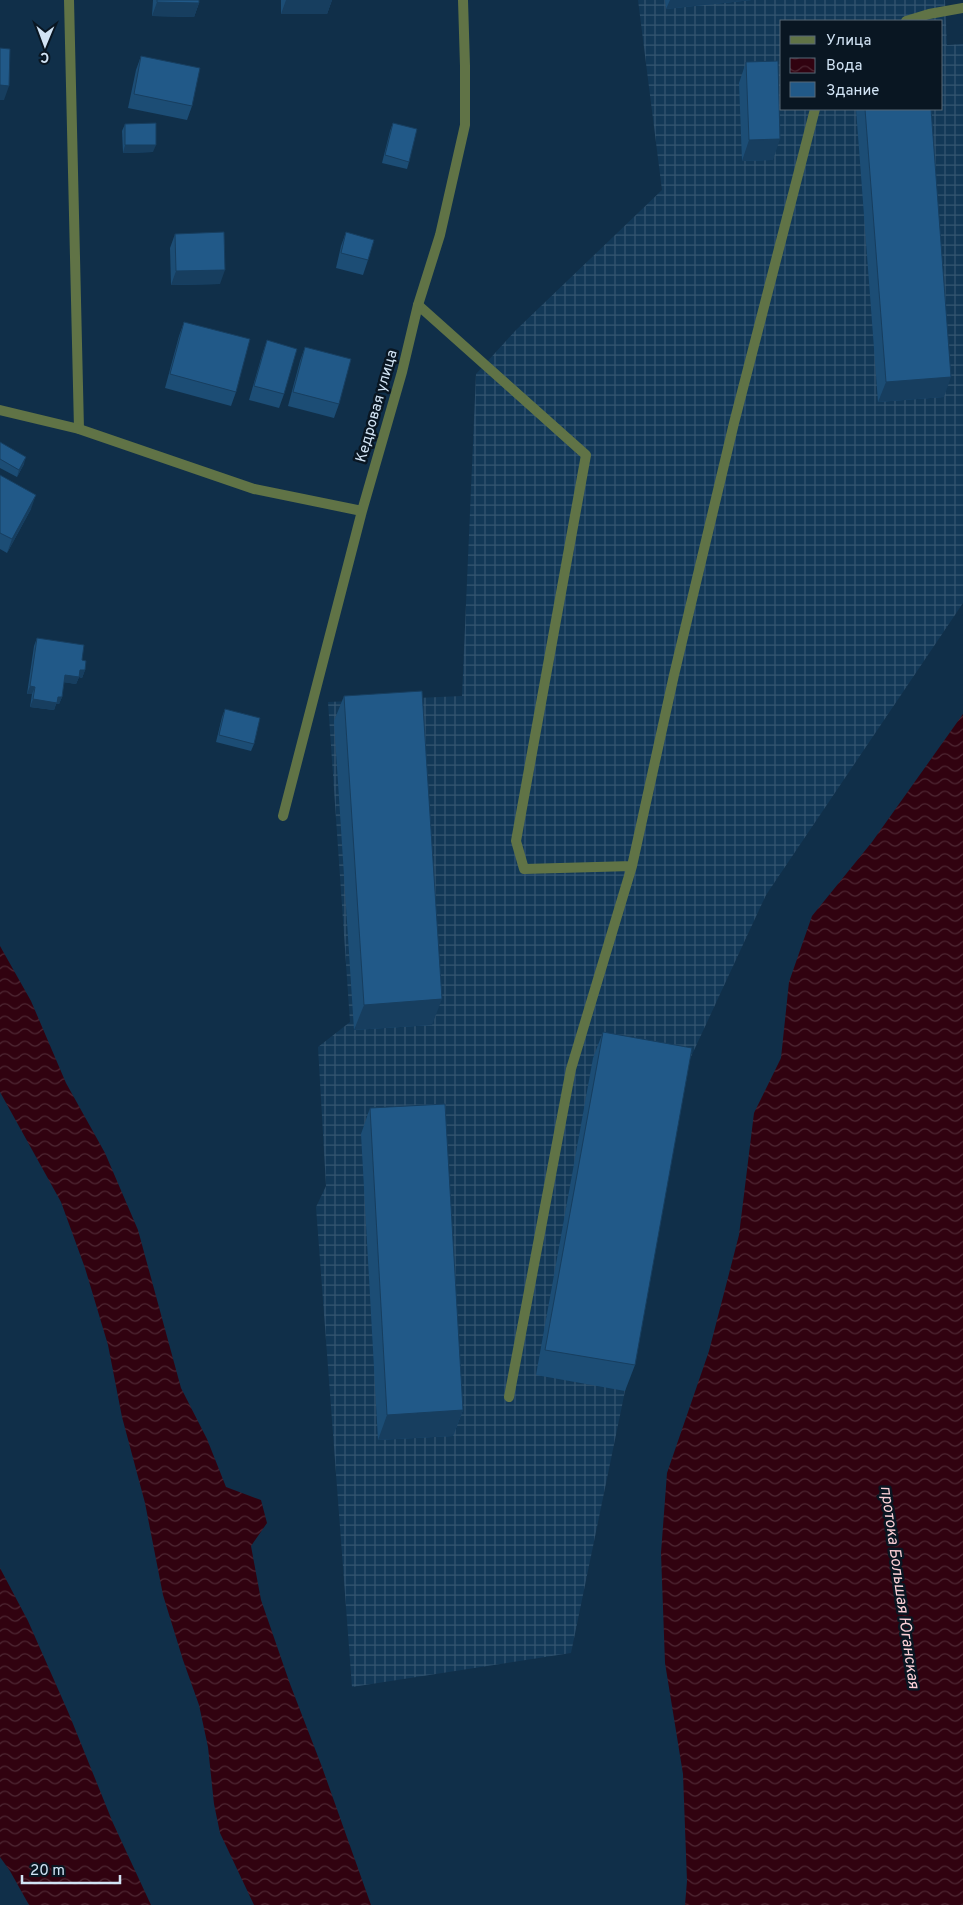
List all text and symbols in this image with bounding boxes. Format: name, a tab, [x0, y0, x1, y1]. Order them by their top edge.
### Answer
north arrow	[20, 20, 70, 70]
legend	[780, 20, 943, 110]
text: Улица	[826, 32, 871, 51]
text: С	[40, 48, 49, 65]
text: Вода	[826, 57, 862, 76]
text: Здание	[826, 82, 879, 101]
street label: Кедровая улица	[352, 348, 403, 465]
water label: протока Большая Юганская	[875, 1484, 923, 1691]
scale bar	[22, 1852, 120, 1884]
text: 20 m	[30, 1862, 65, 1881]

